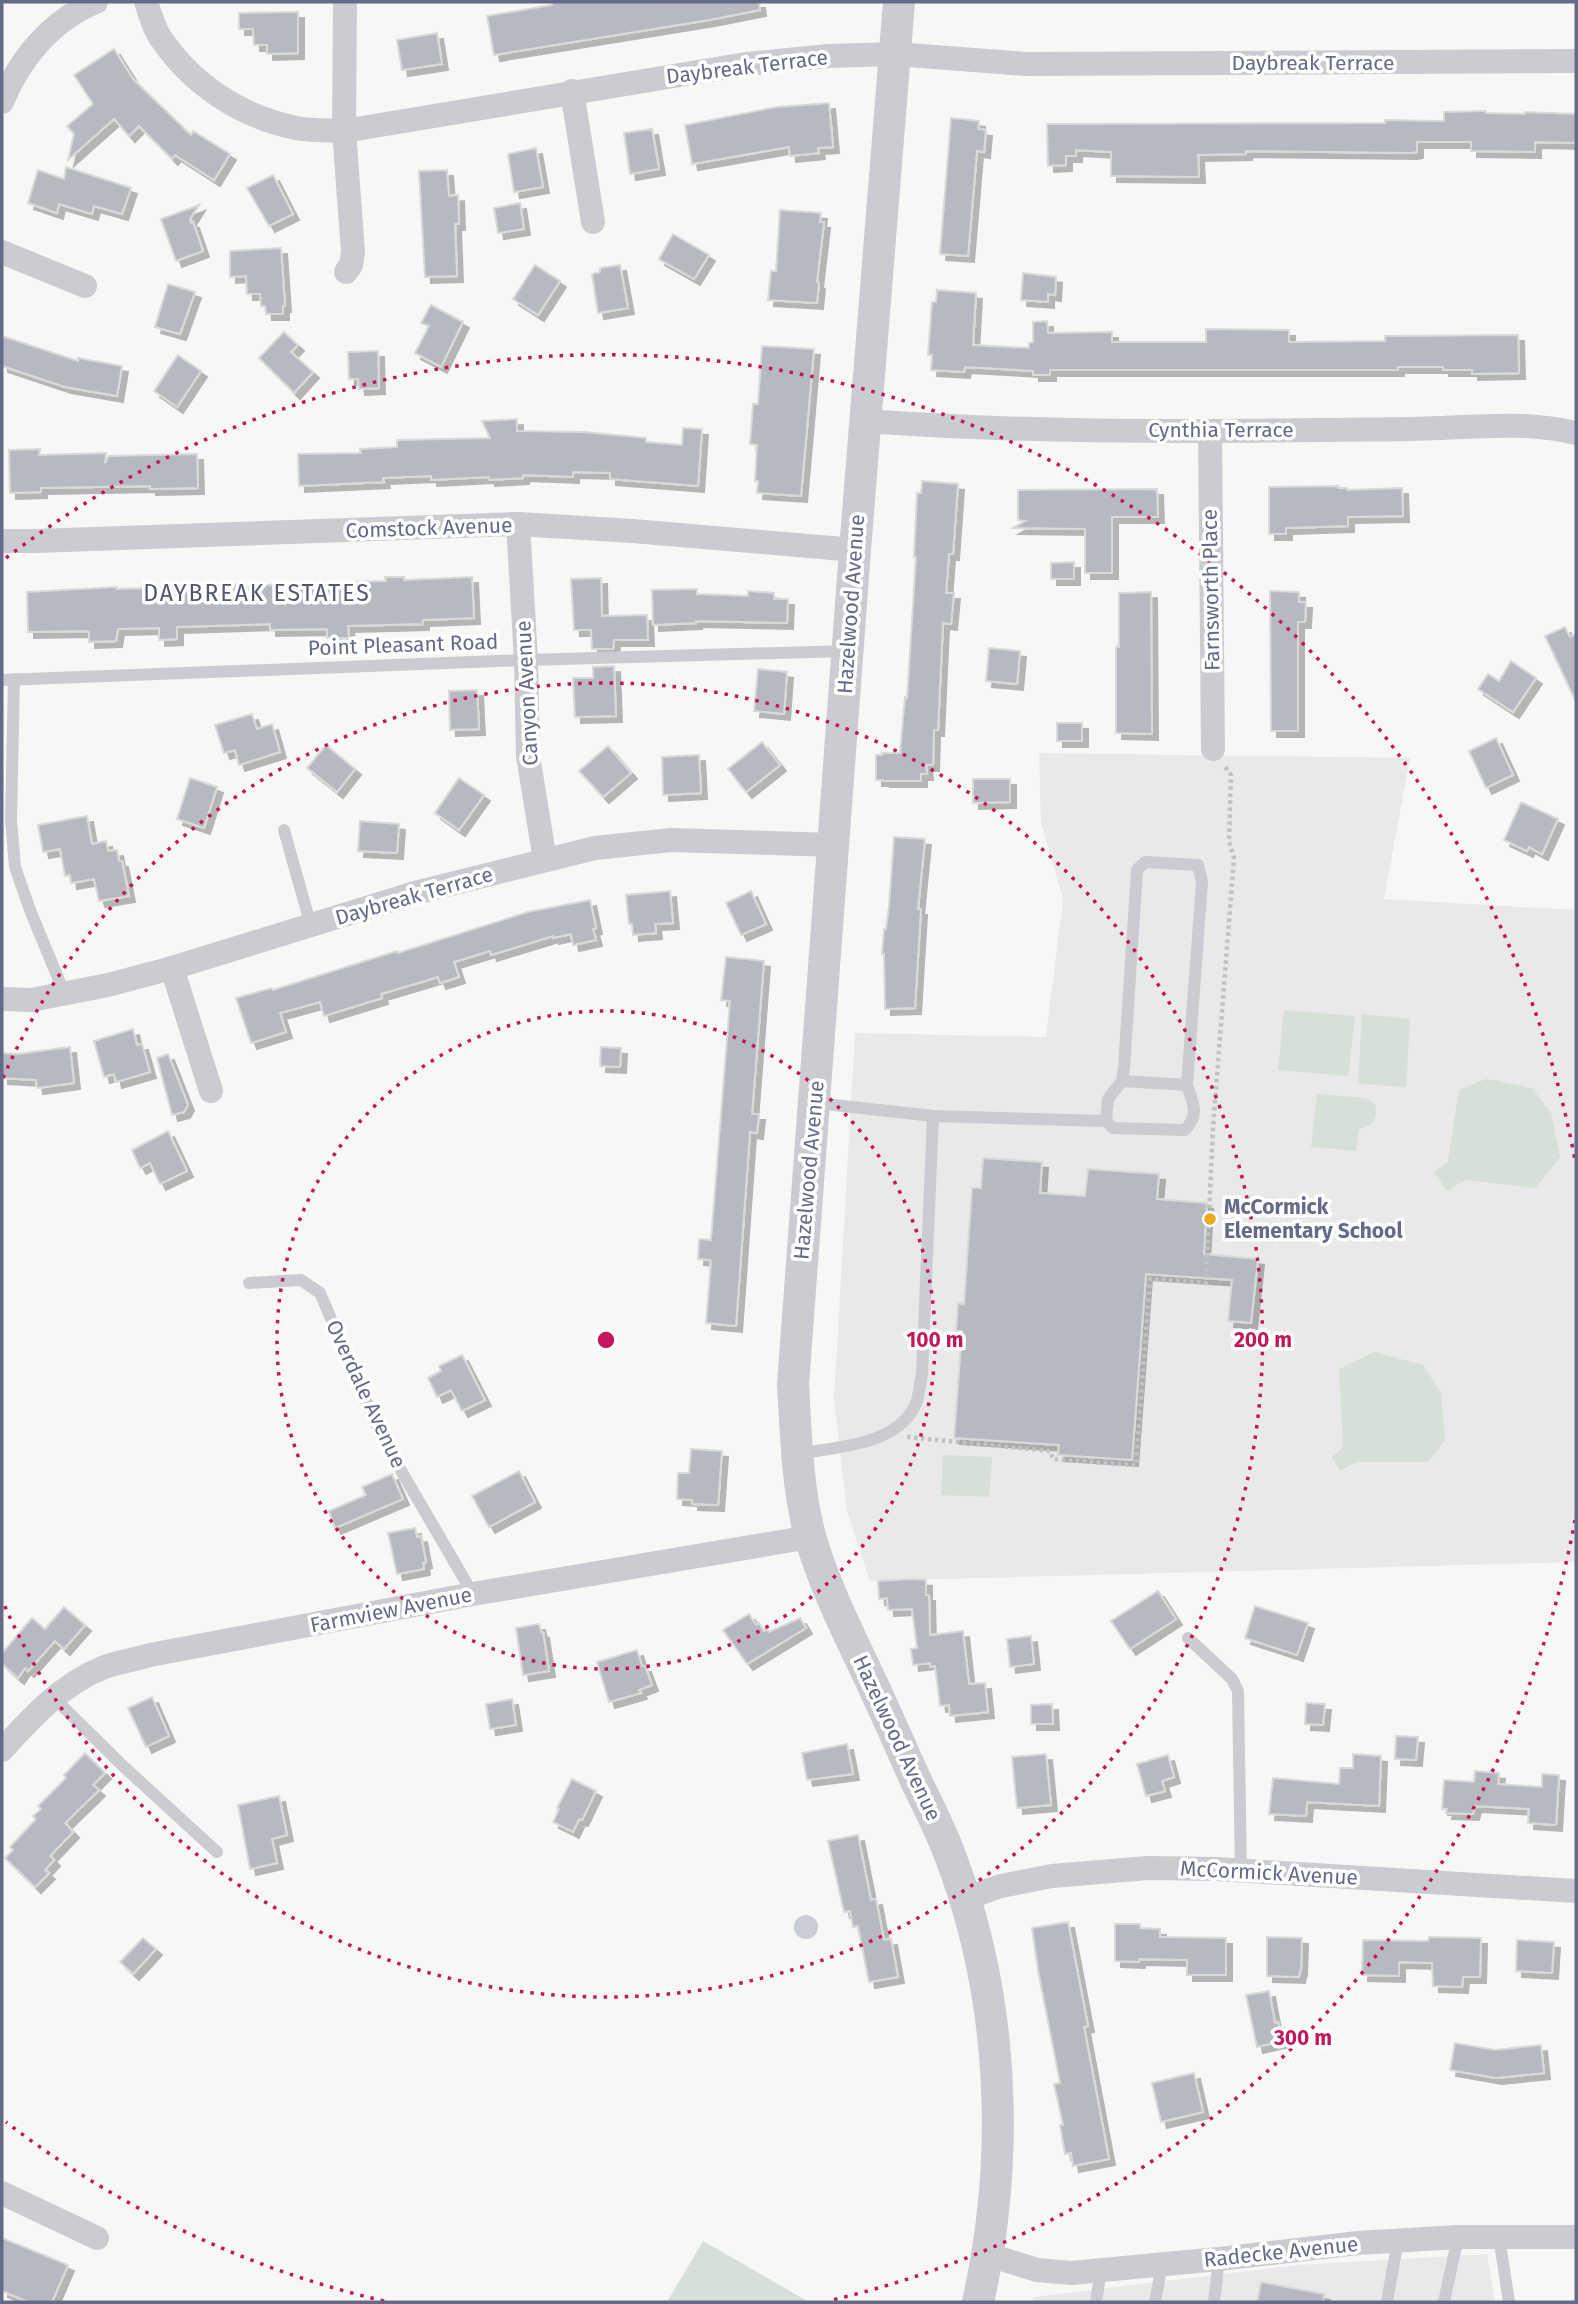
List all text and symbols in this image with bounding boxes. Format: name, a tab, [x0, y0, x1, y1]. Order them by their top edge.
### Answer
street label: Daybreak Terrace	[665, 44, 829, 90]
street label: Daybreak Terrace	[1232, 50, 1394, 76]
street label: Cynthia Terrace	[1148, 417, 1294, 443]
street label: Farnsworth Place	[1197, 509, 1225, 671]
street label: Comstock Avenue	[345, 512, 513, 544]
street label: Hazelwood Avenue	[832, 513, 870, 695]
district label: DAYBREAK ESTATES	[143, 579, 371, 607]
street label: Canyon Avenue	[510, 620, 544, 766]
street label: Point Pleasant Road	[307, 629, 499, 661]
street label: Daybreak Terrace	[332, 861, 496, 931]
street label: Hazelwood Avenue	[788, 1079, 830, 1261]
place label: McCormick Elementary School	[1224, 1194, 1403, 1244]
marker: McCormick Elementary School	[1202, 1211, 1218, 1227]
street label: Overdale Avenue	[320, 1316, 412, 1472]
text: 100 m	[906, 1327, 964, 1353]
text: 200 m	[1234, 1327, 1292, 1353]
centre of rings	[594, 1328, 618, 1352]
street label: Farmview Avenue	[308, 1582, 474, 1638]
street label: Hazelwood Avenue	[847, 1651, 947, 1825]
street label: McCormick Avenue	[1179, 1855, 1359, 1891]
text: 300 m	[1273, 2025, 1332, 2051]
street label: Radecke Avenue	[1202, 2231, 1360, 2273]

